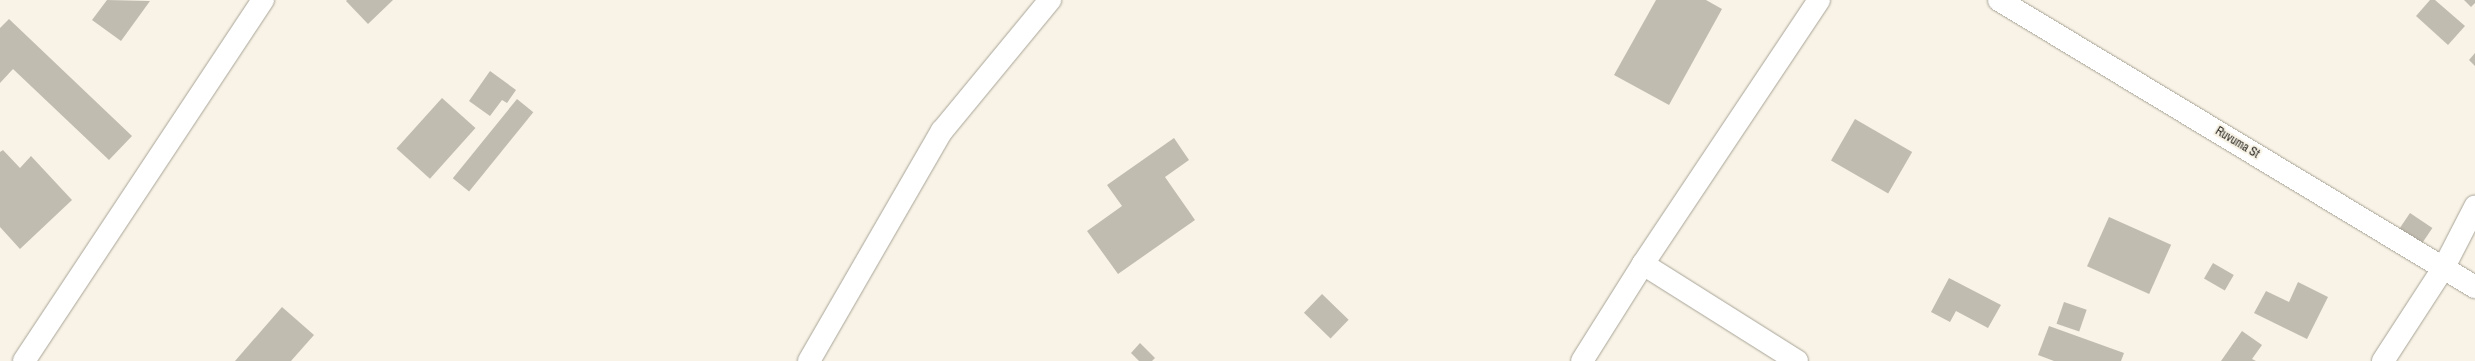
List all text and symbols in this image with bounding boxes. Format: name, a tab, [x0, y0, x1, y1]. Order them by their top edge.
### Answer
street label: Ruvuma St	[2212, 124, 2262, 162]

